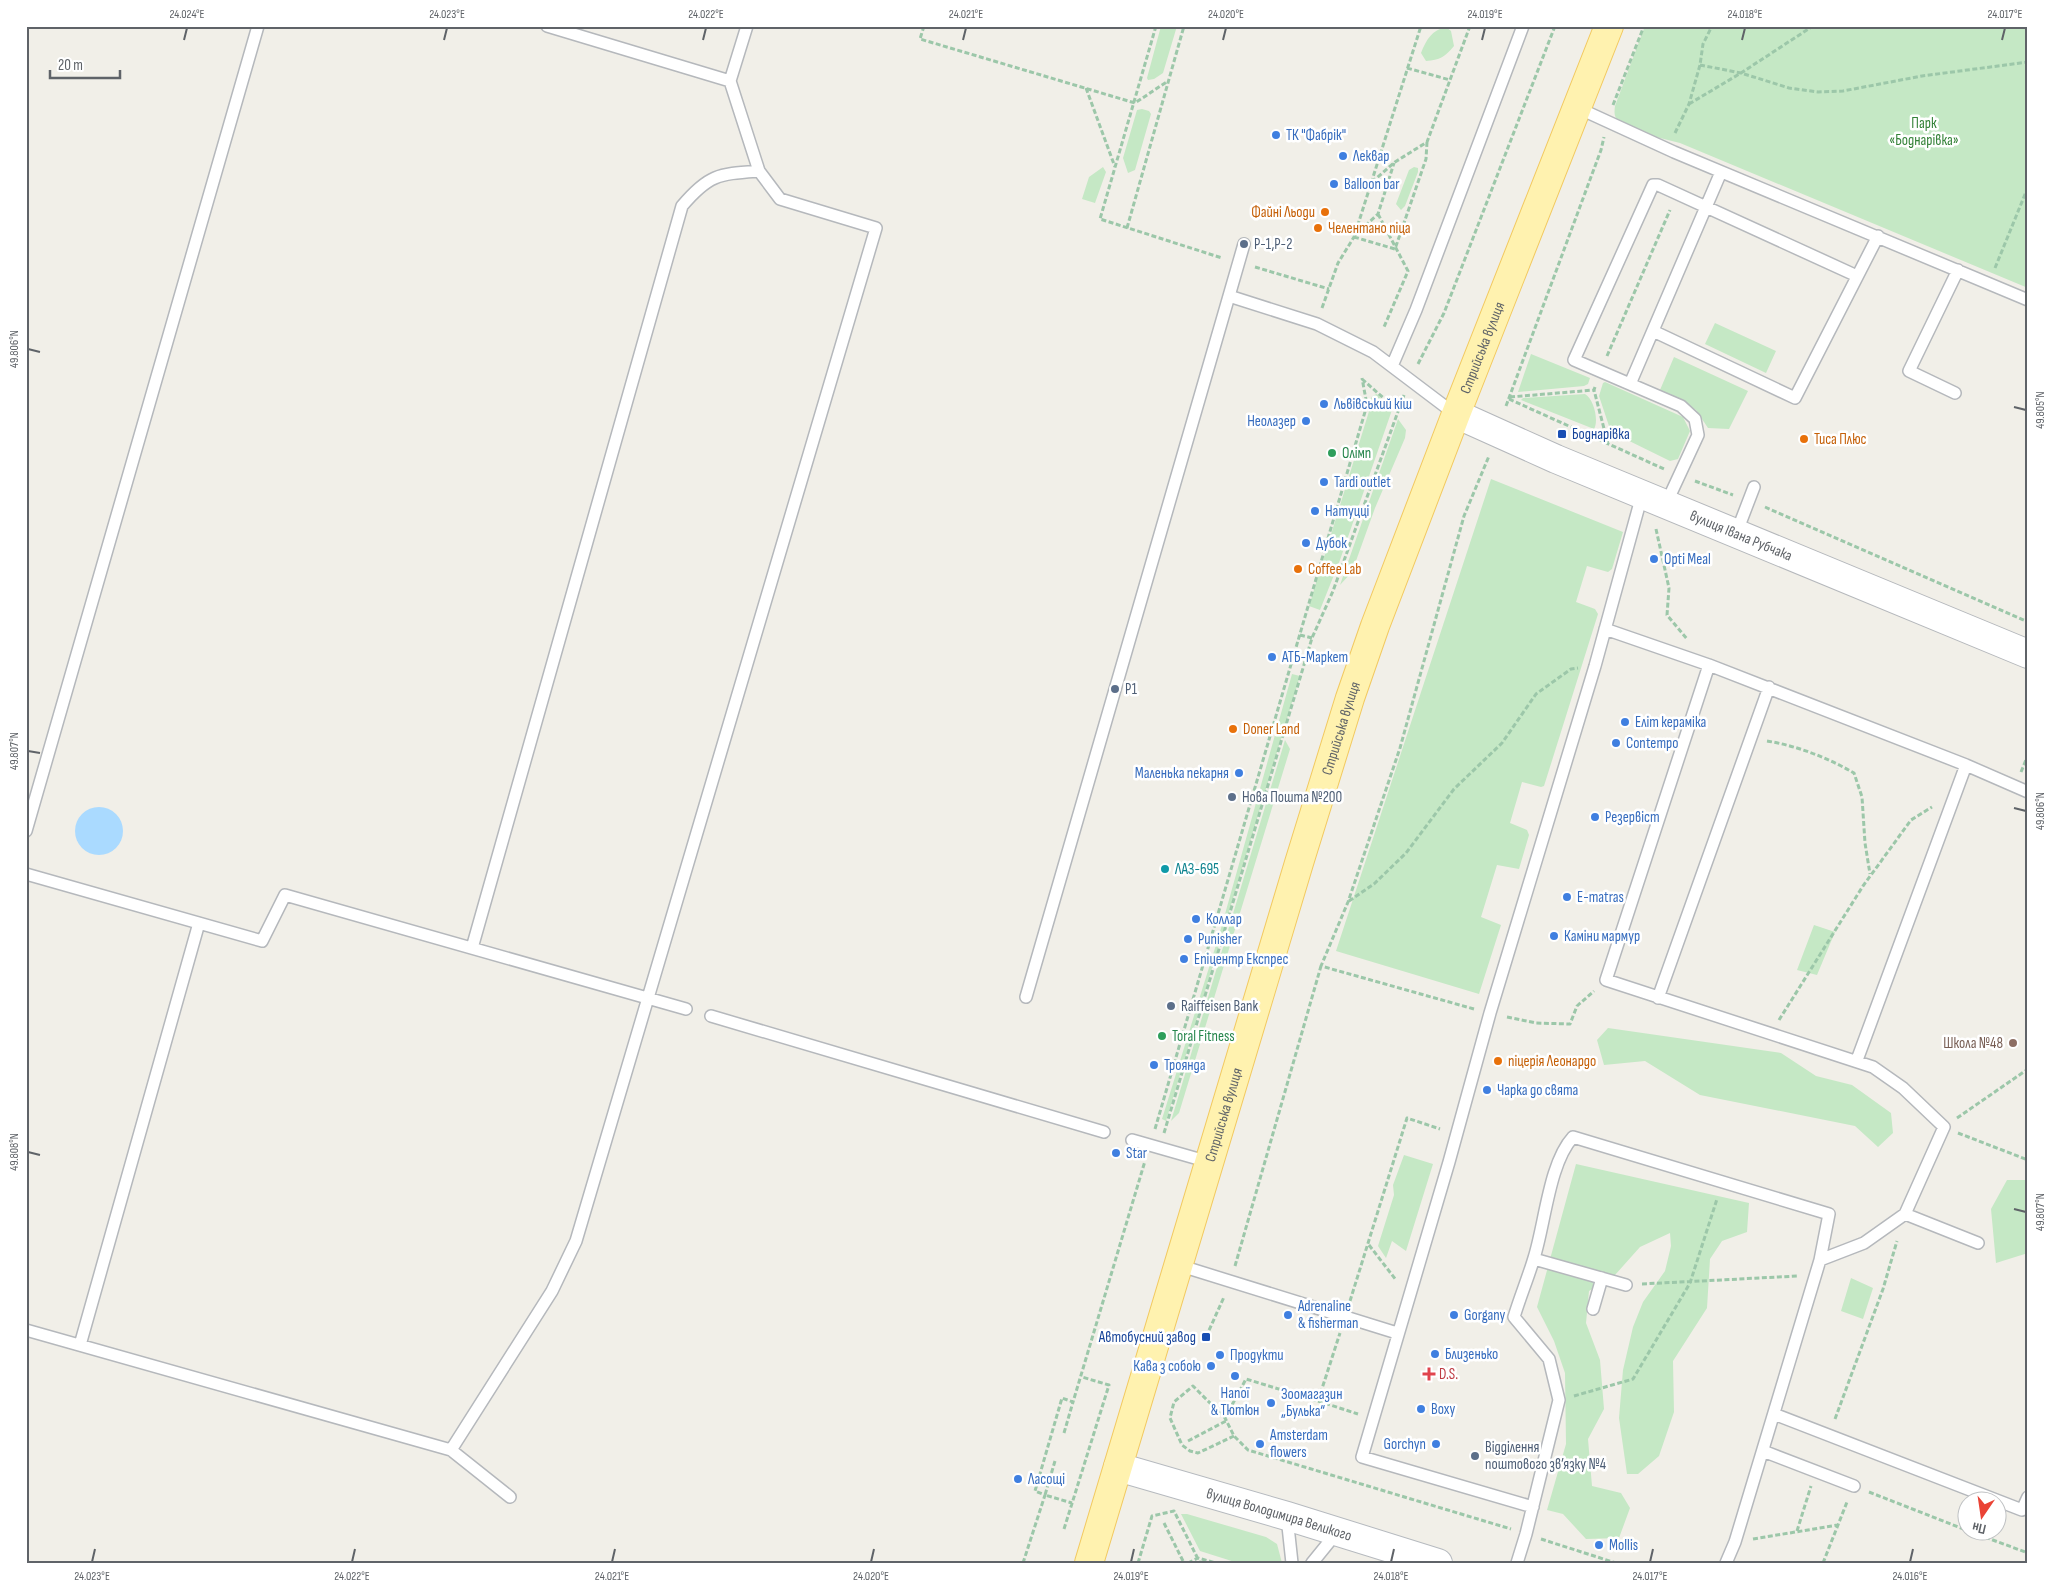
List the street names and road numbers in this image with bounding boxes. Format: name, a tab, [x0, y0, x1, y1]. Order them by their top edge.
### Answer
street label: Стрийська вулиця	[1456, 299, 1509, 396]
street label: вулиця Івана Рубчака	[1687, 506, 1795, 566]
street label: Стрийська вулиця	[1318, 679, 1365, 777]
street label: Стрийська вулиця	[1201, 1066, 1247, 1164]
street label: вулиця Володимира Великого	[1204, 1484, 1354, 1546]

